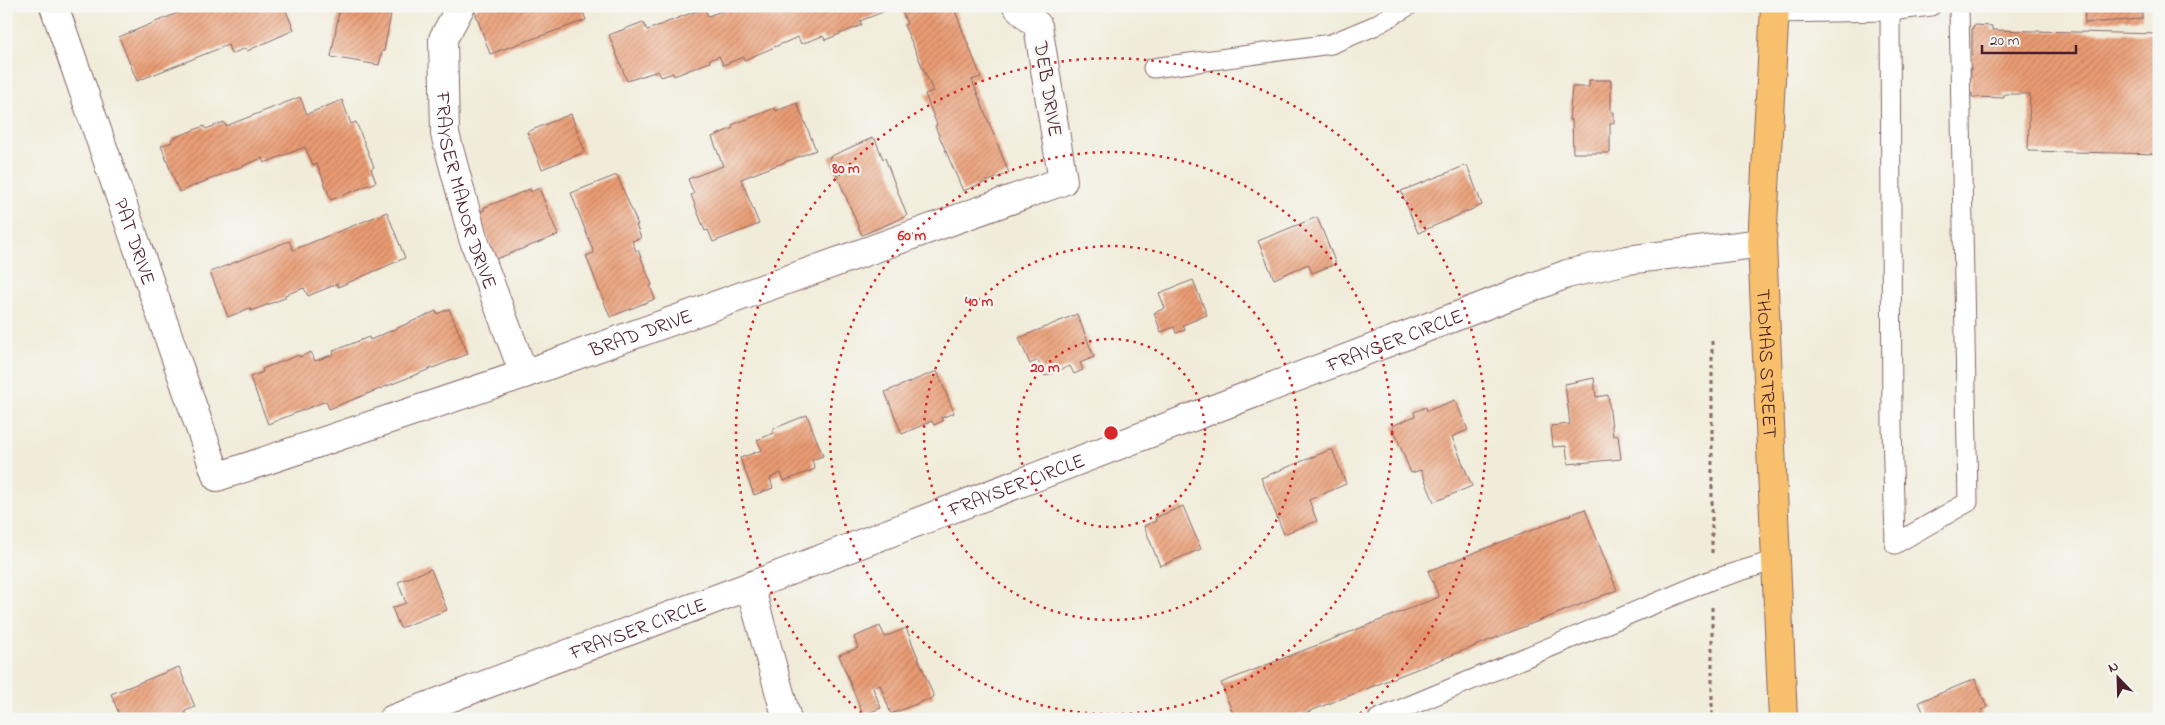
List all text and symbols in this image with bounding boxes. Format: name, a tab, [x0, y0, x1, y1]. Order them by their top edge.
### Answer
scale bar	[1982, 22, 2076, 54]
text: 20 m	[1990, 30, 2020, 52]
street label: DEB DRIVE	[1025, 39, 1068, 139]
street label: FRAYSER MANOR DRIVE	[427, 90, 503, 294]
text: 80 m	[831, 158, 860, 180]
street label: PAT DRIVE	[105, 195, 161, 289]
text: 60 m	[897, 225, 927, 247]
street label: THOMAS STREET	[1747, 288, 1783, 439]
text: 40 m	[964, 291, 993, 313]
street label: BRAD DRIVE	[585, 303, 697, 367]
street label: FRAYSER CIRCLE	[1322, 303, 1468, 382]
text: 20 m	[1029, 357, 1060, 379]
centre of rings	[1102, 424, 1120, 442]
street label: FRAYSER CIRCLE	[944, 447, 1090, 526]
street label: FRAYSER CIRCLE	[565, 591, 711, 669]
north arrow	[2092, 652, 2142, 702]
text: N	[2105, 656, 2122, 679]

